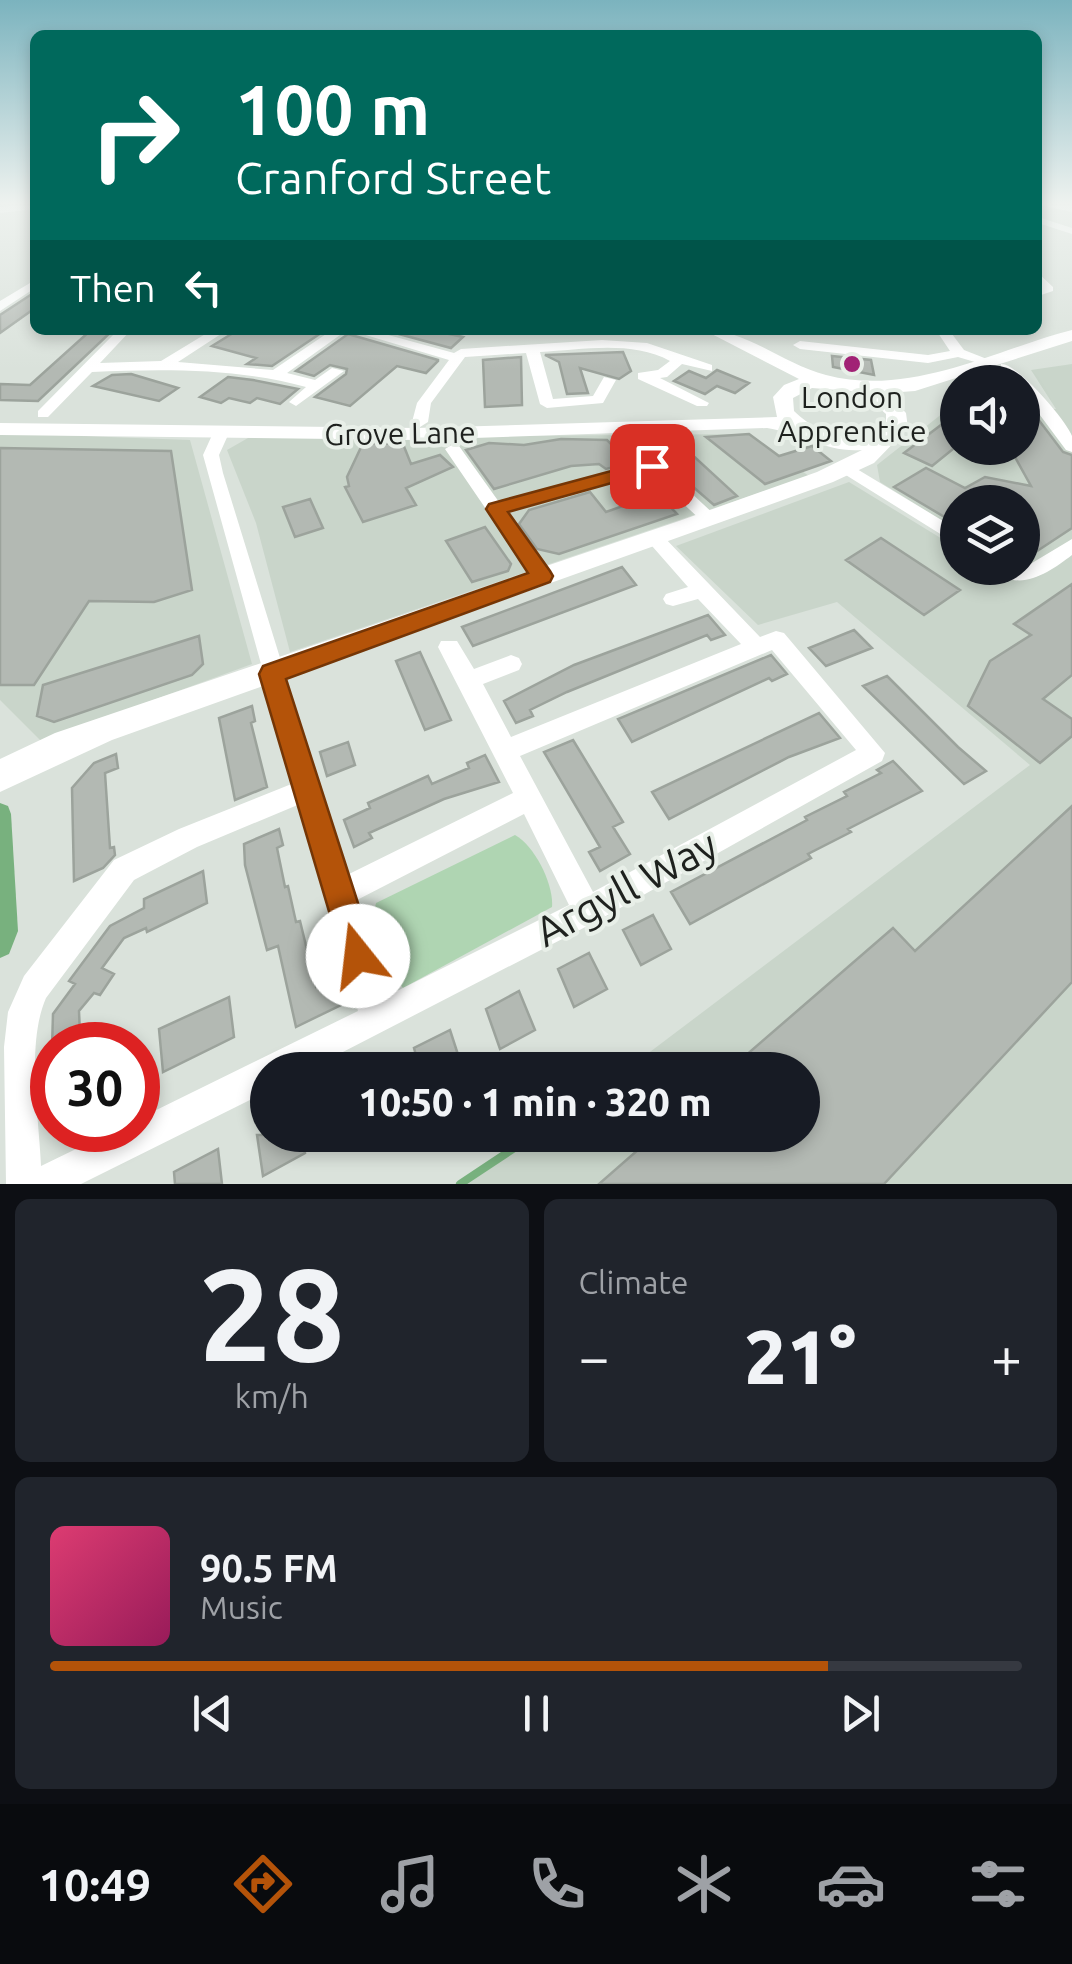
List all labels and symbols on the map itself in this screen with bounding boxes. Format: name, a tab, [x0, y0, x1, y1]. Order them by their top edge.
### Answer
marker: London Apprentice	[841, 353, 863, 375]
place label: London Apprentice	[777, 380, 927, 448]
street label: Grove Lane	[324, 415, 476, 451]
pin	[610, 424, 695, 509]
street label: Argyll Way	[527, 820, 725, 955]
position arrow	[306, 904, 410, 1008]
speed limit sign: 30	[30, 1022, 160, 1152]

